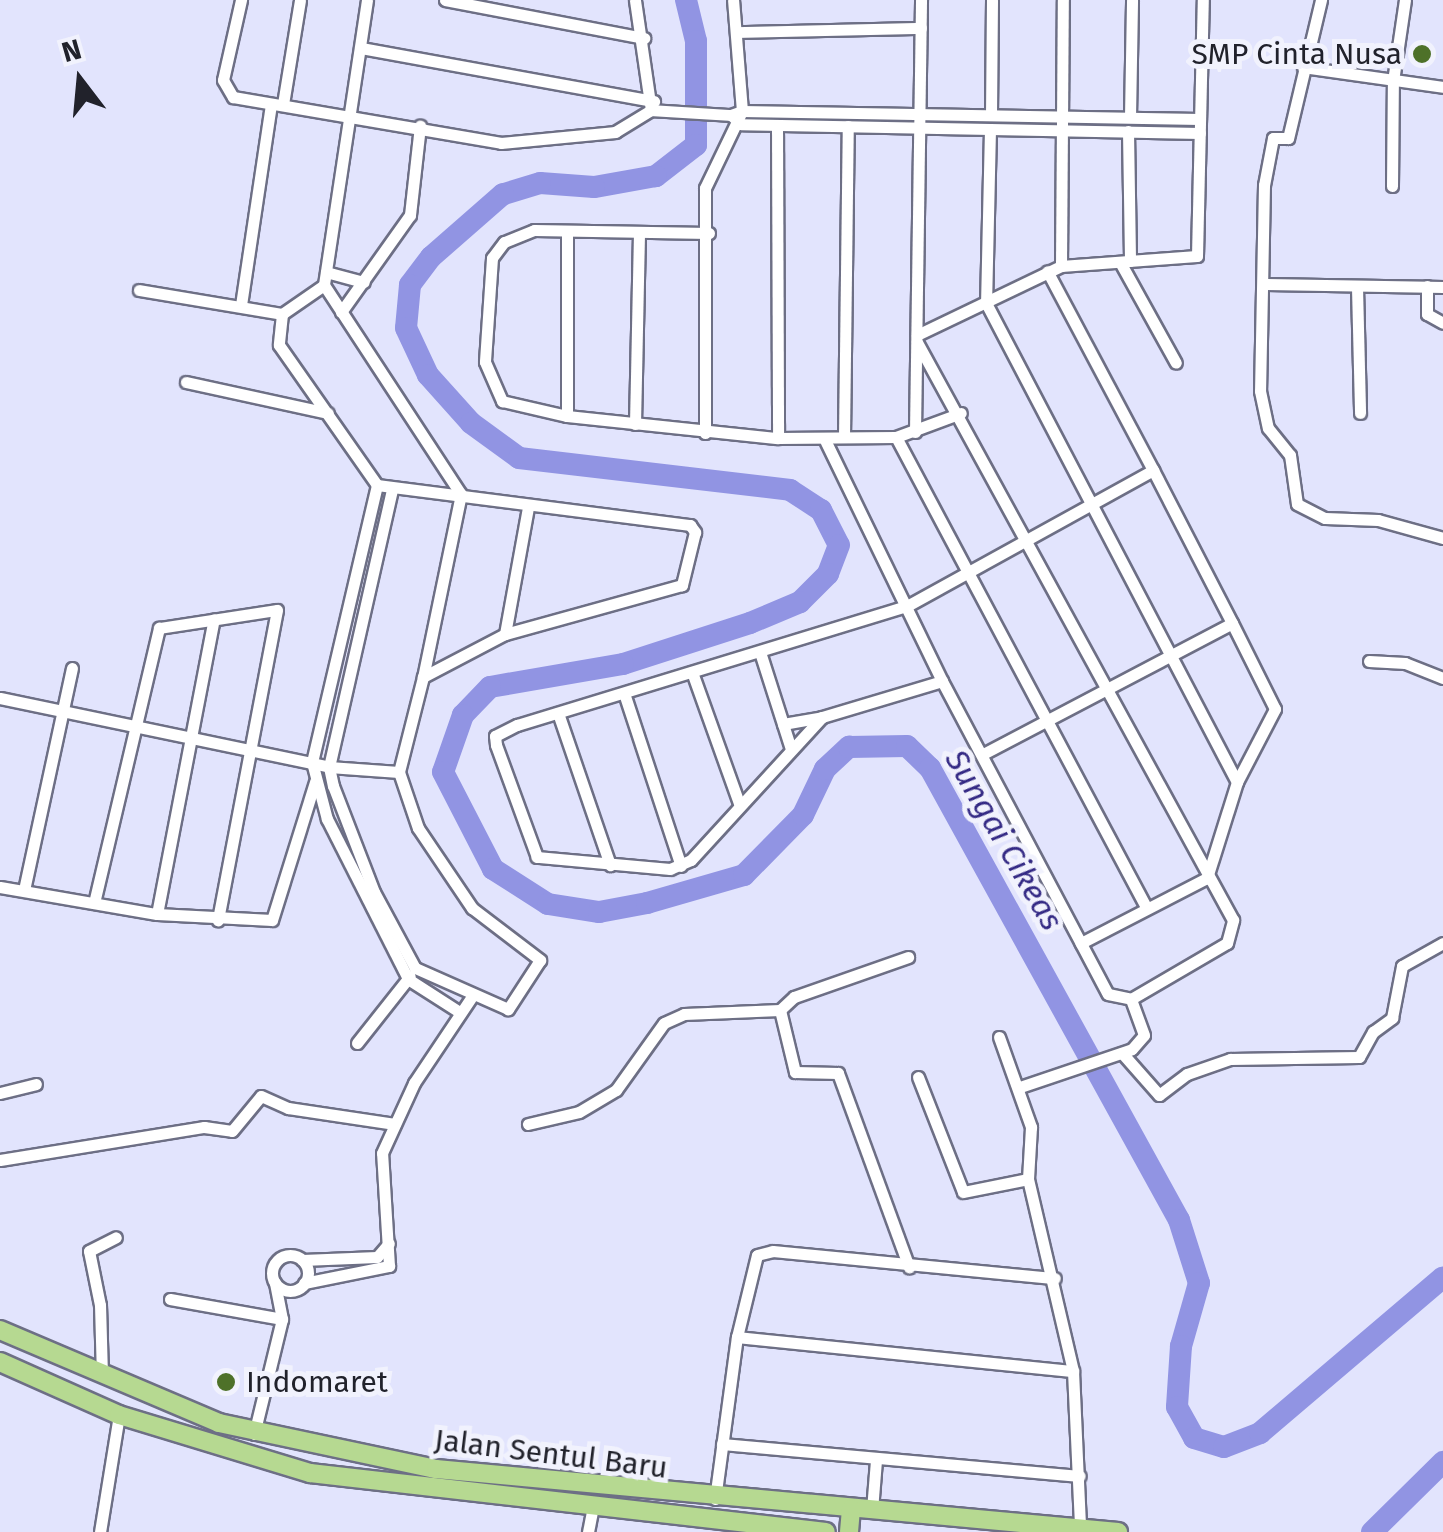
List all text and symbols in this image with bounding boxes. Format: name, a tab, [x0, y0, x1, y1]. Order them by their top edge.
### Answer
north arrow	[30, 30, 130, 130]
text: N	[58, 32, 85, 69]
place label: SMP Cinta Nusa	[1192, 36, 1402, 72]
marker: SMP Cinta Nusa	[1411, 43, 1433, 65]
water label: Sungai Cikeas	[937, 743, 1071, 937]
place label: Indomaret	[246, 1364, 388, 1400]
marker: Indomaret	[215, 1371, 237, 1393]
street label: Jalan Sentul Baru	[432, 1422, 670, 1486]

